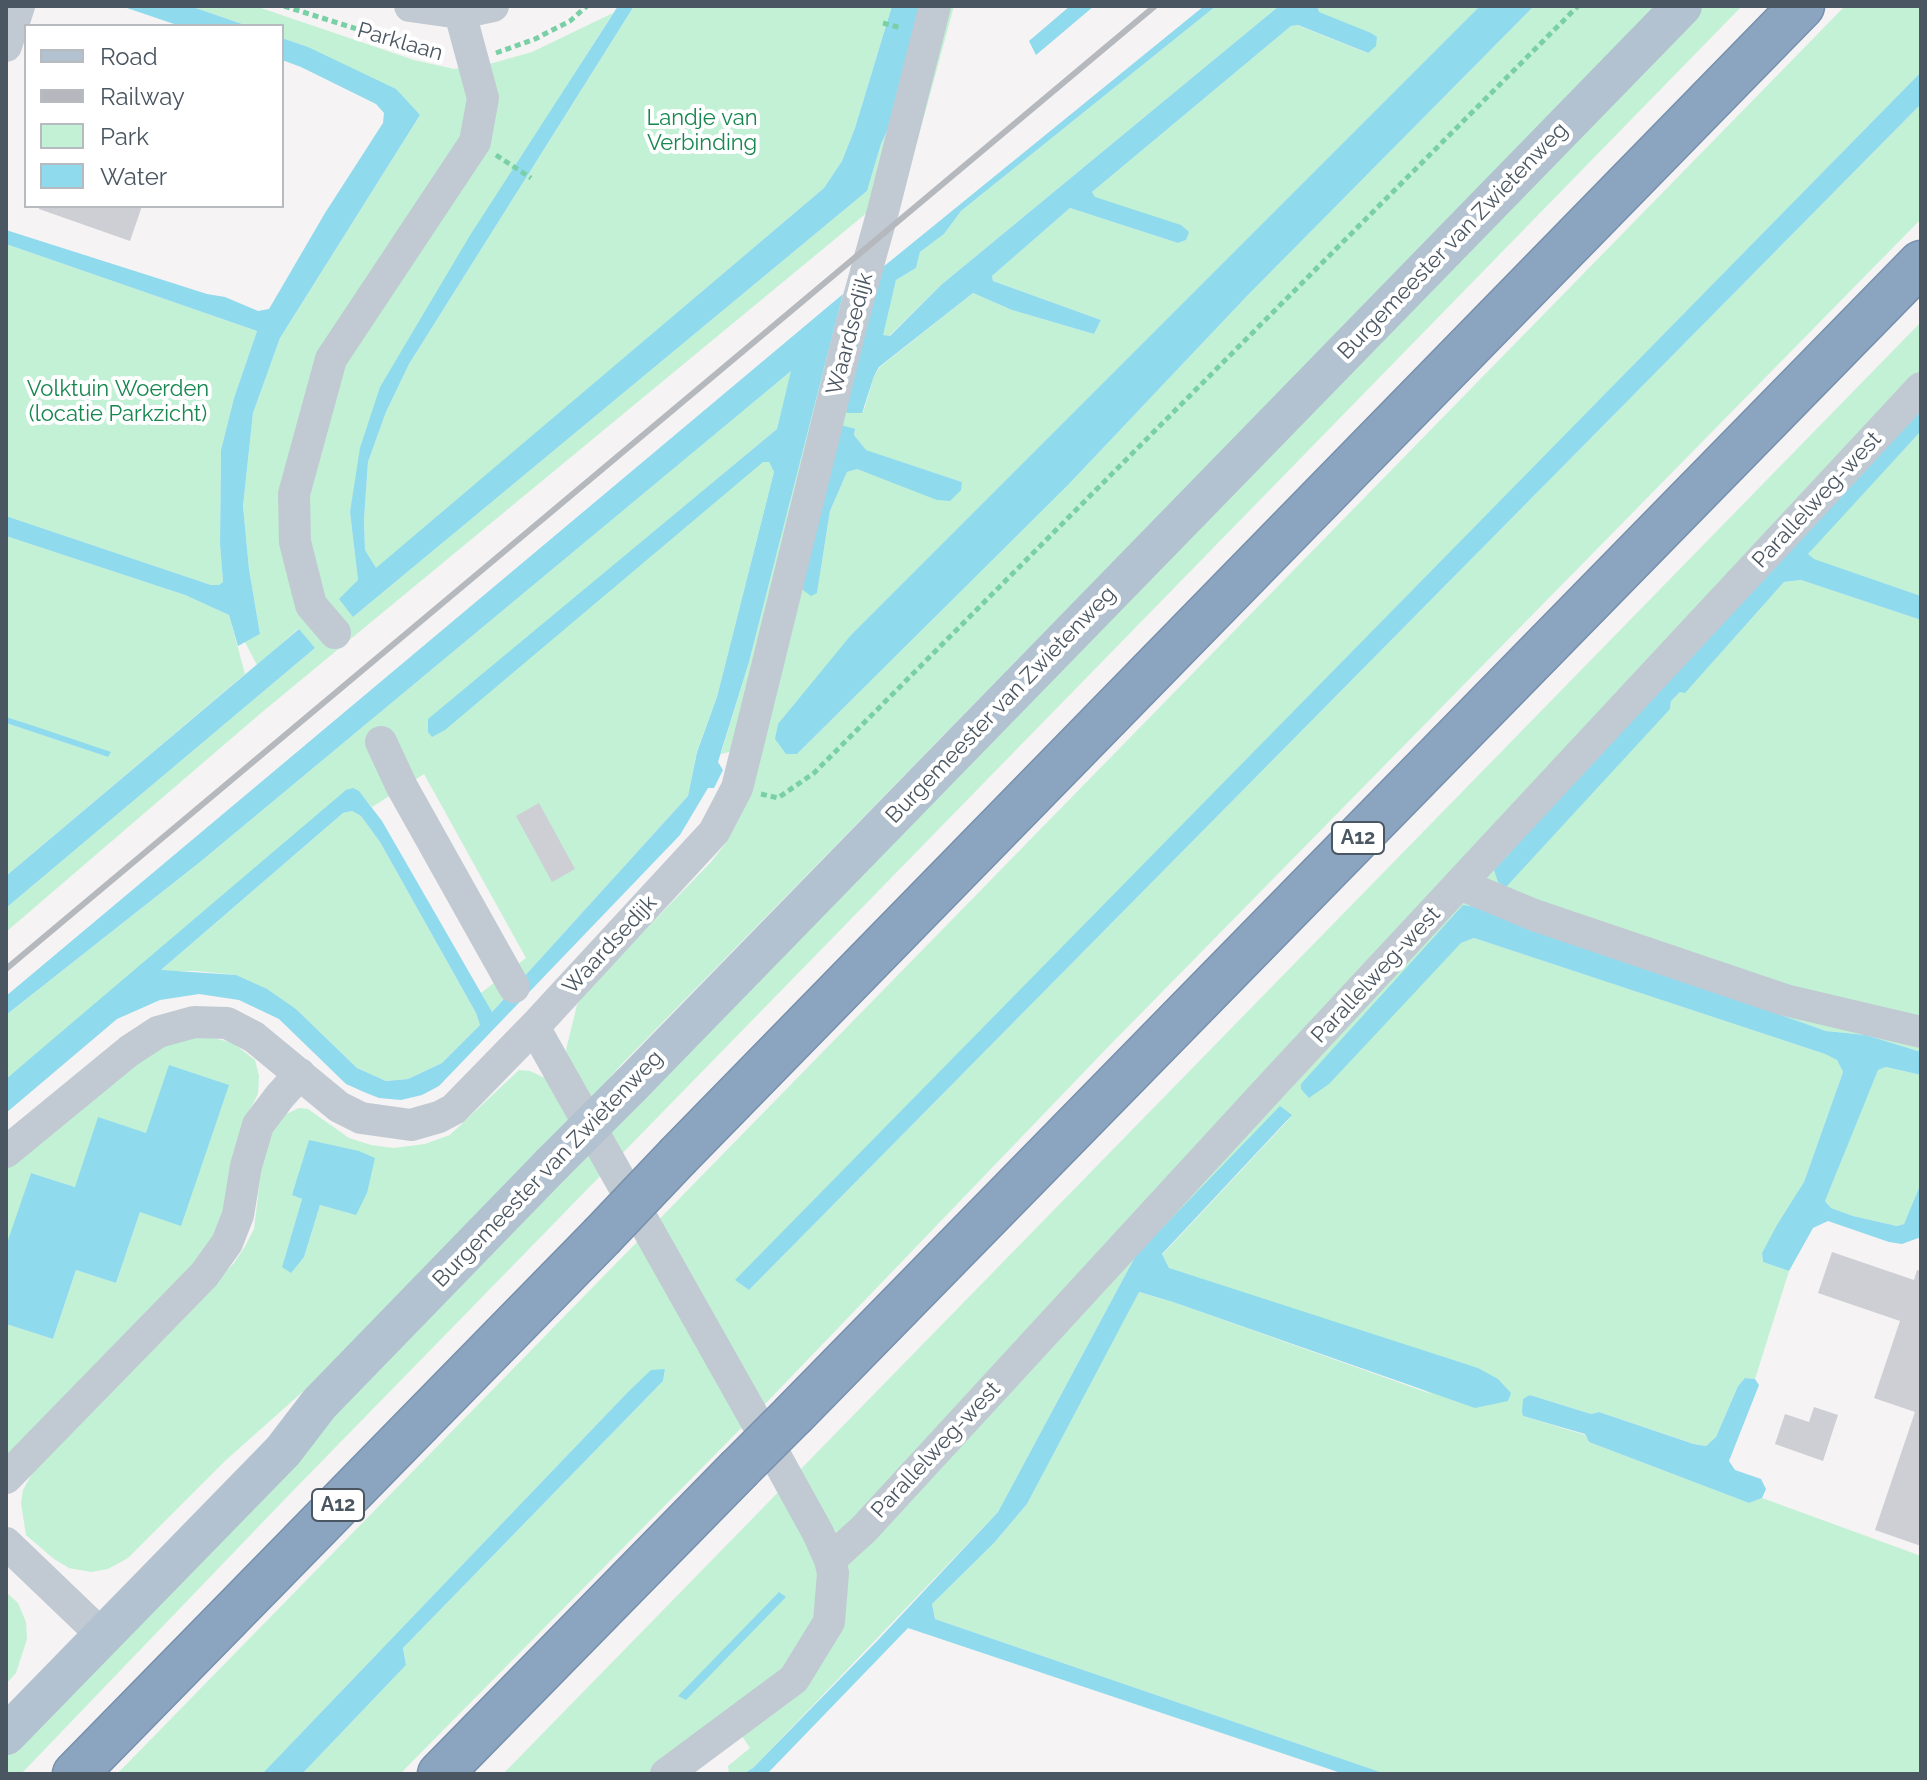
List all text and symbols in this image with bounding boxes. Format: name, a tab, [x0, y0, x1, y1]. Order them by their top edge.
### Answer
street label: Parklaan	[354, 17, 446, 67]
legend	[24, 24, 284, 208]
text: Road	[100, 42, 158, 71]
text: Railway	[100, 82, 185, 111]
park label: Landje van Verbinding	[646, 105, 758, 156]
street label: Burgemeester van Zwietenweg	[1333, 117, 1573, 365]
text: Park	[100, 122, 149, 151]
text: Water	[100, 162, 167, 191]
street label: Waardsedijk	[821, 270, 879, 398]
park label: Volktuin Woerden (locatie Parkzicht)	[27, 376, 209, 428]
street label: Parallelweg-west	[1747, 426, 1887, 574]
street label: Burgemeester van Zwietenweg	[881, 581, 1121, 829]
road number: A12	[1332, 822, 1384, 854]
street label: Waardsedijk	[558, 890, 662, 1000]
street label: Parallelweg-west	[1306, 901, 1446, 1049]
street label: Burgemeester van Zwietenweg	[428, 1045, 668, 1293]
street label: Parallelweg-west	[866, 1376, 1006, 1524]
road number: A12	[312, 1489, 364, 1521]

